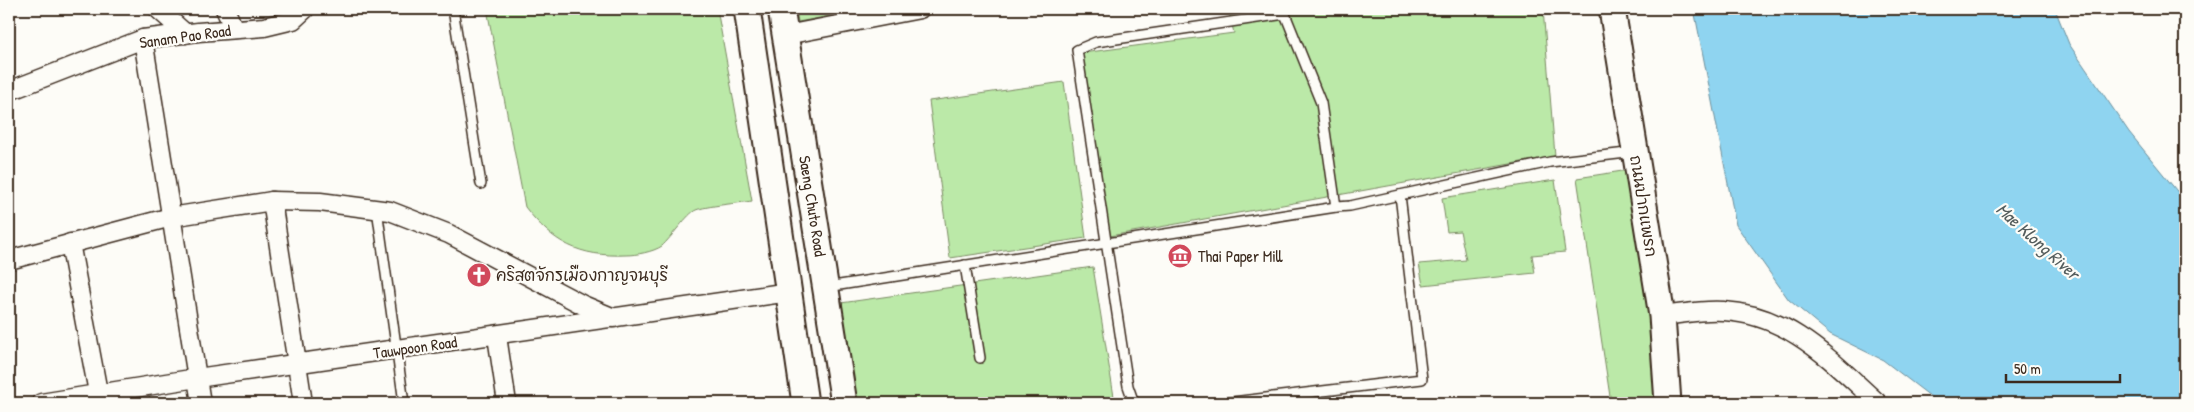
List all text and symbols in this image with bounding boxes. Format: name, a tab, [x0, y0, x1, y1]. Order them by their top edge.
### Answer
street label: Sanam Pao Road	[138, 19, 232, 53]
street label: Saeng Chuto Road	[794, 154, 832, 258]
street label: ถนนปากแพรก	[1625, 154, 1663, 258]
water label: Mae Klong River	[1991, 197, 2087, 287]
museum icon: Thai Paper Mill	[1167, 243, 1193, 269]
place label: Thai Paper Mill	[1198, 245, 1283, 267]
church icon: คริสตจักรเมืองกาญจนบุรี	[466, 262, 492, 288]
place label: คริสตจักรเมืองกาญจนบุรี	[496, 264, 669, 288]
street label: Tauwpoon Road	[372, 330, 458, 364]
scale bar	[2006, 352, 2120, 384]
text: 50 m	[2014, 358, 2041, 379]

